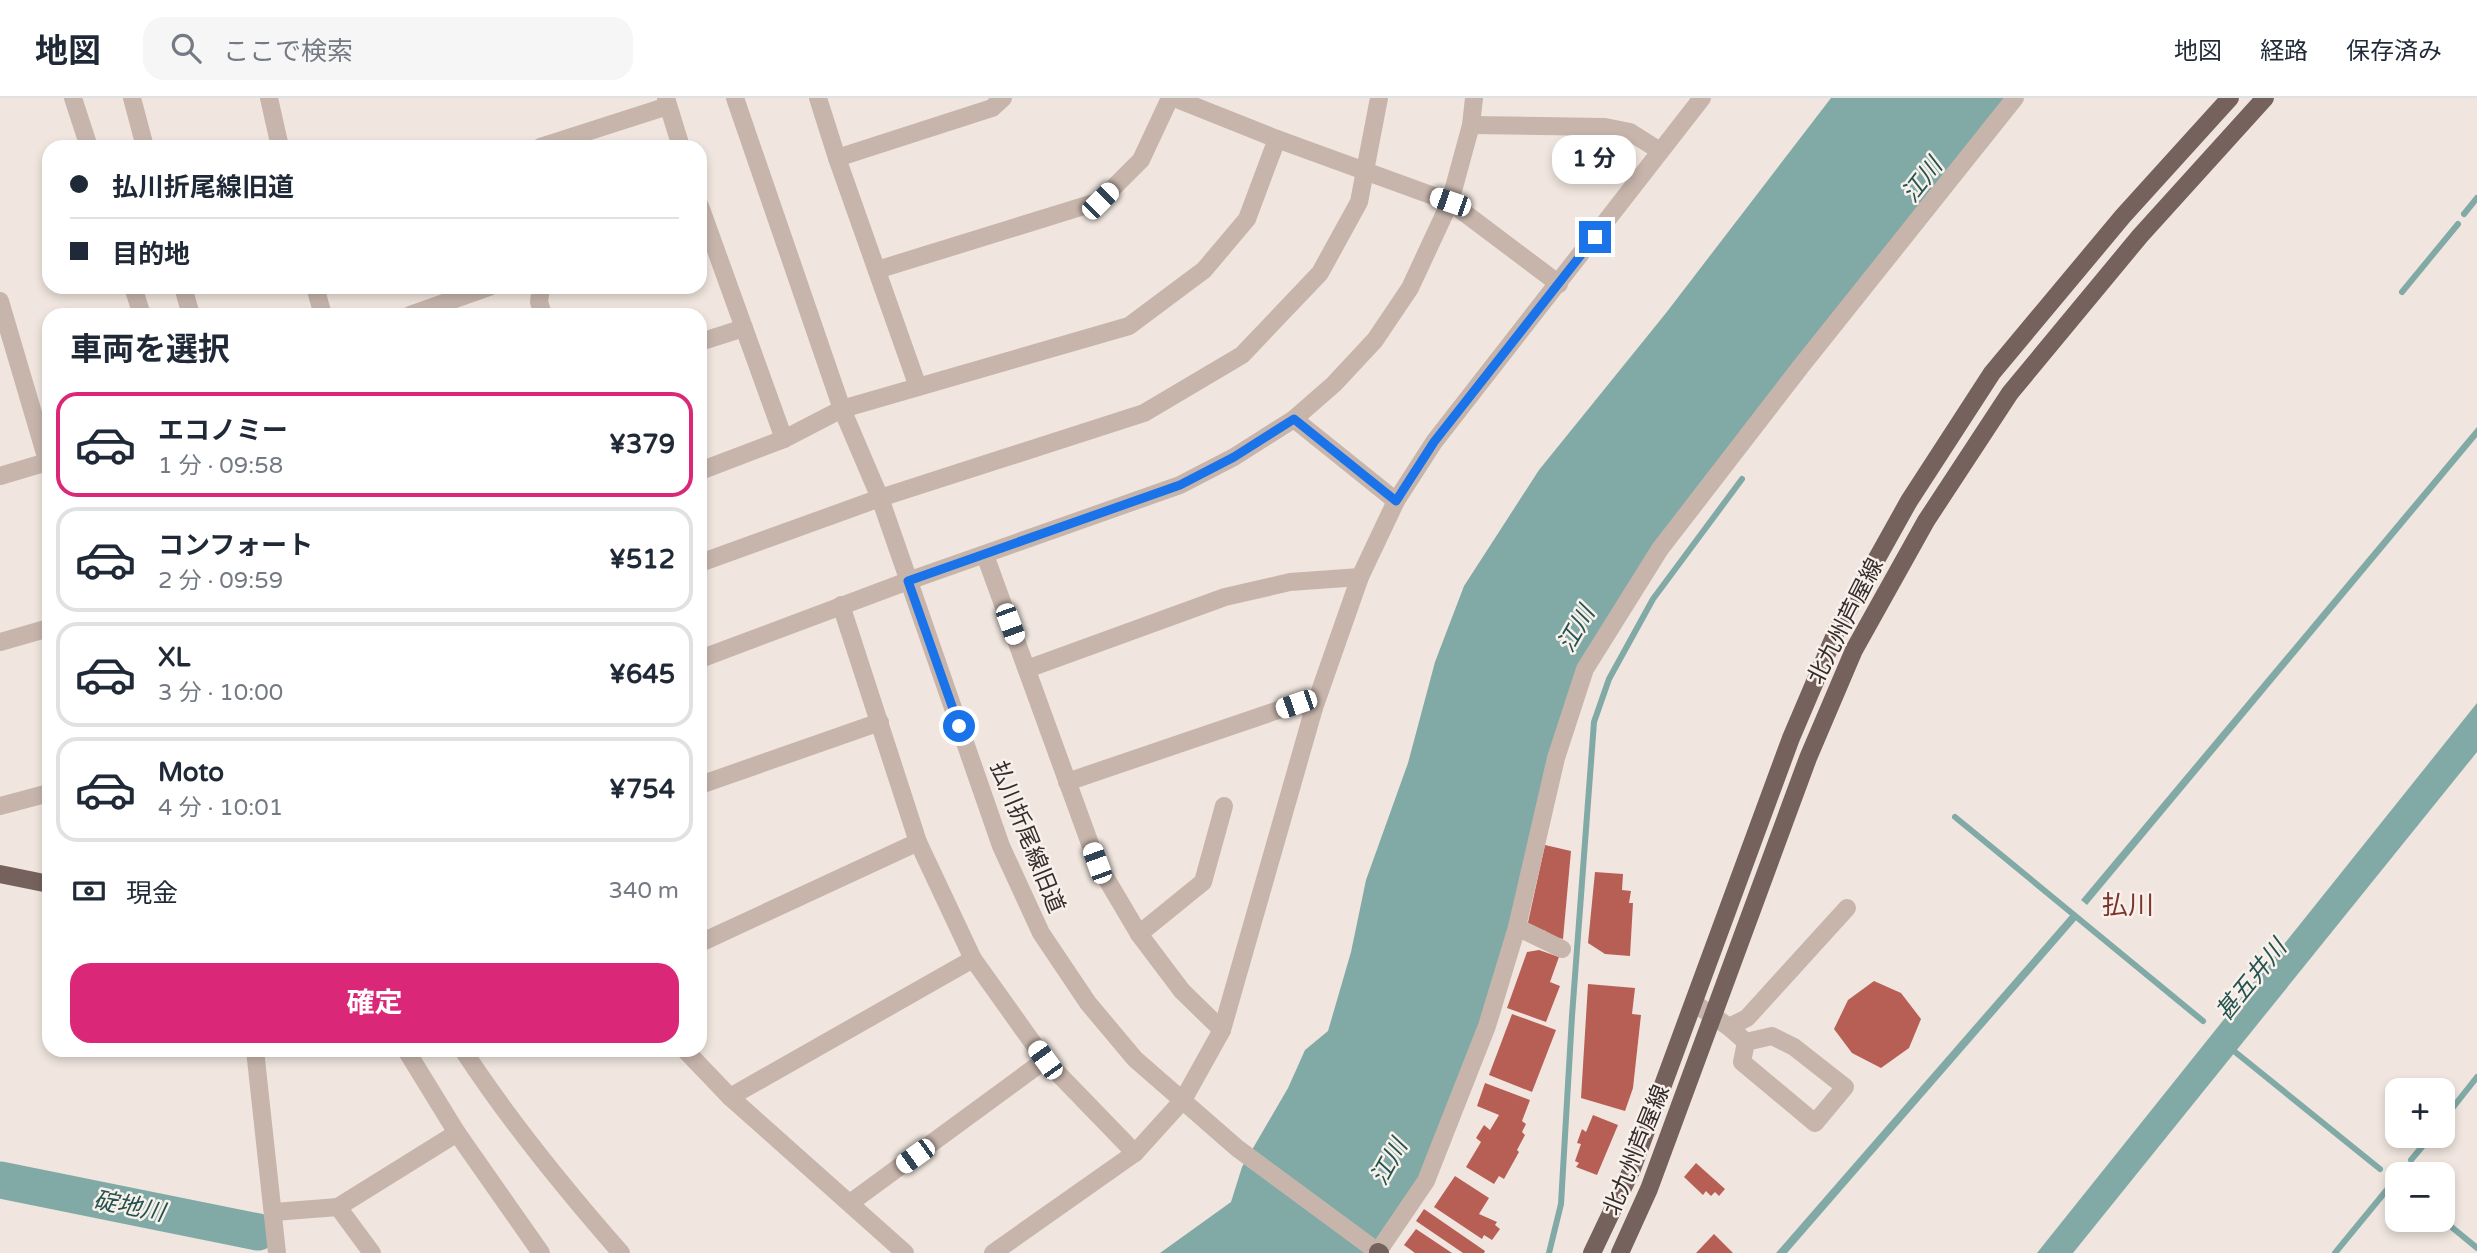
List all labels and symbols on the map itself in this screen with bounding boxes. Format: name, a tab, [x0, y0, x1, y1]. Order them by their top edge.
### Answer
callout: 1 分	[1553, 136, 1637, 184]
water label: 江川	[1896, 150, 1950, 208]
car	[1078, 179, 1123, 223]
car	[1427, 185, 1474, 219]
route end	[1579, 221, 1611, 253]
street label: 北九州芦屋線	[1802, 554, 1890, 689]
water label: 江川	[1552, 599, 1602, 657]
car	[993, 601, 1028, 647]
car	[1273, 687, 1320, 721]
route start	[943, 710, 975, 742]
street label: 払川折尾線旧道	[984, 757, 1070, 917]
car	[1080, 840, 1115, 886]
district label: 払川	[2102, 890, 2154, 921]
water label: 甚五井川	[2210, 932, 2295, 1027]
car	[1025, 1037, 1066, 1083]
street label: 北九州芦屋線	[1598, 1081, 1676, 1220]
water label: 江川	[1365, 1132, 1415, 1190]
car	[892, 1135, 939, 1177]
water label: 碇地川	[91, 1185, 170, 1228]

